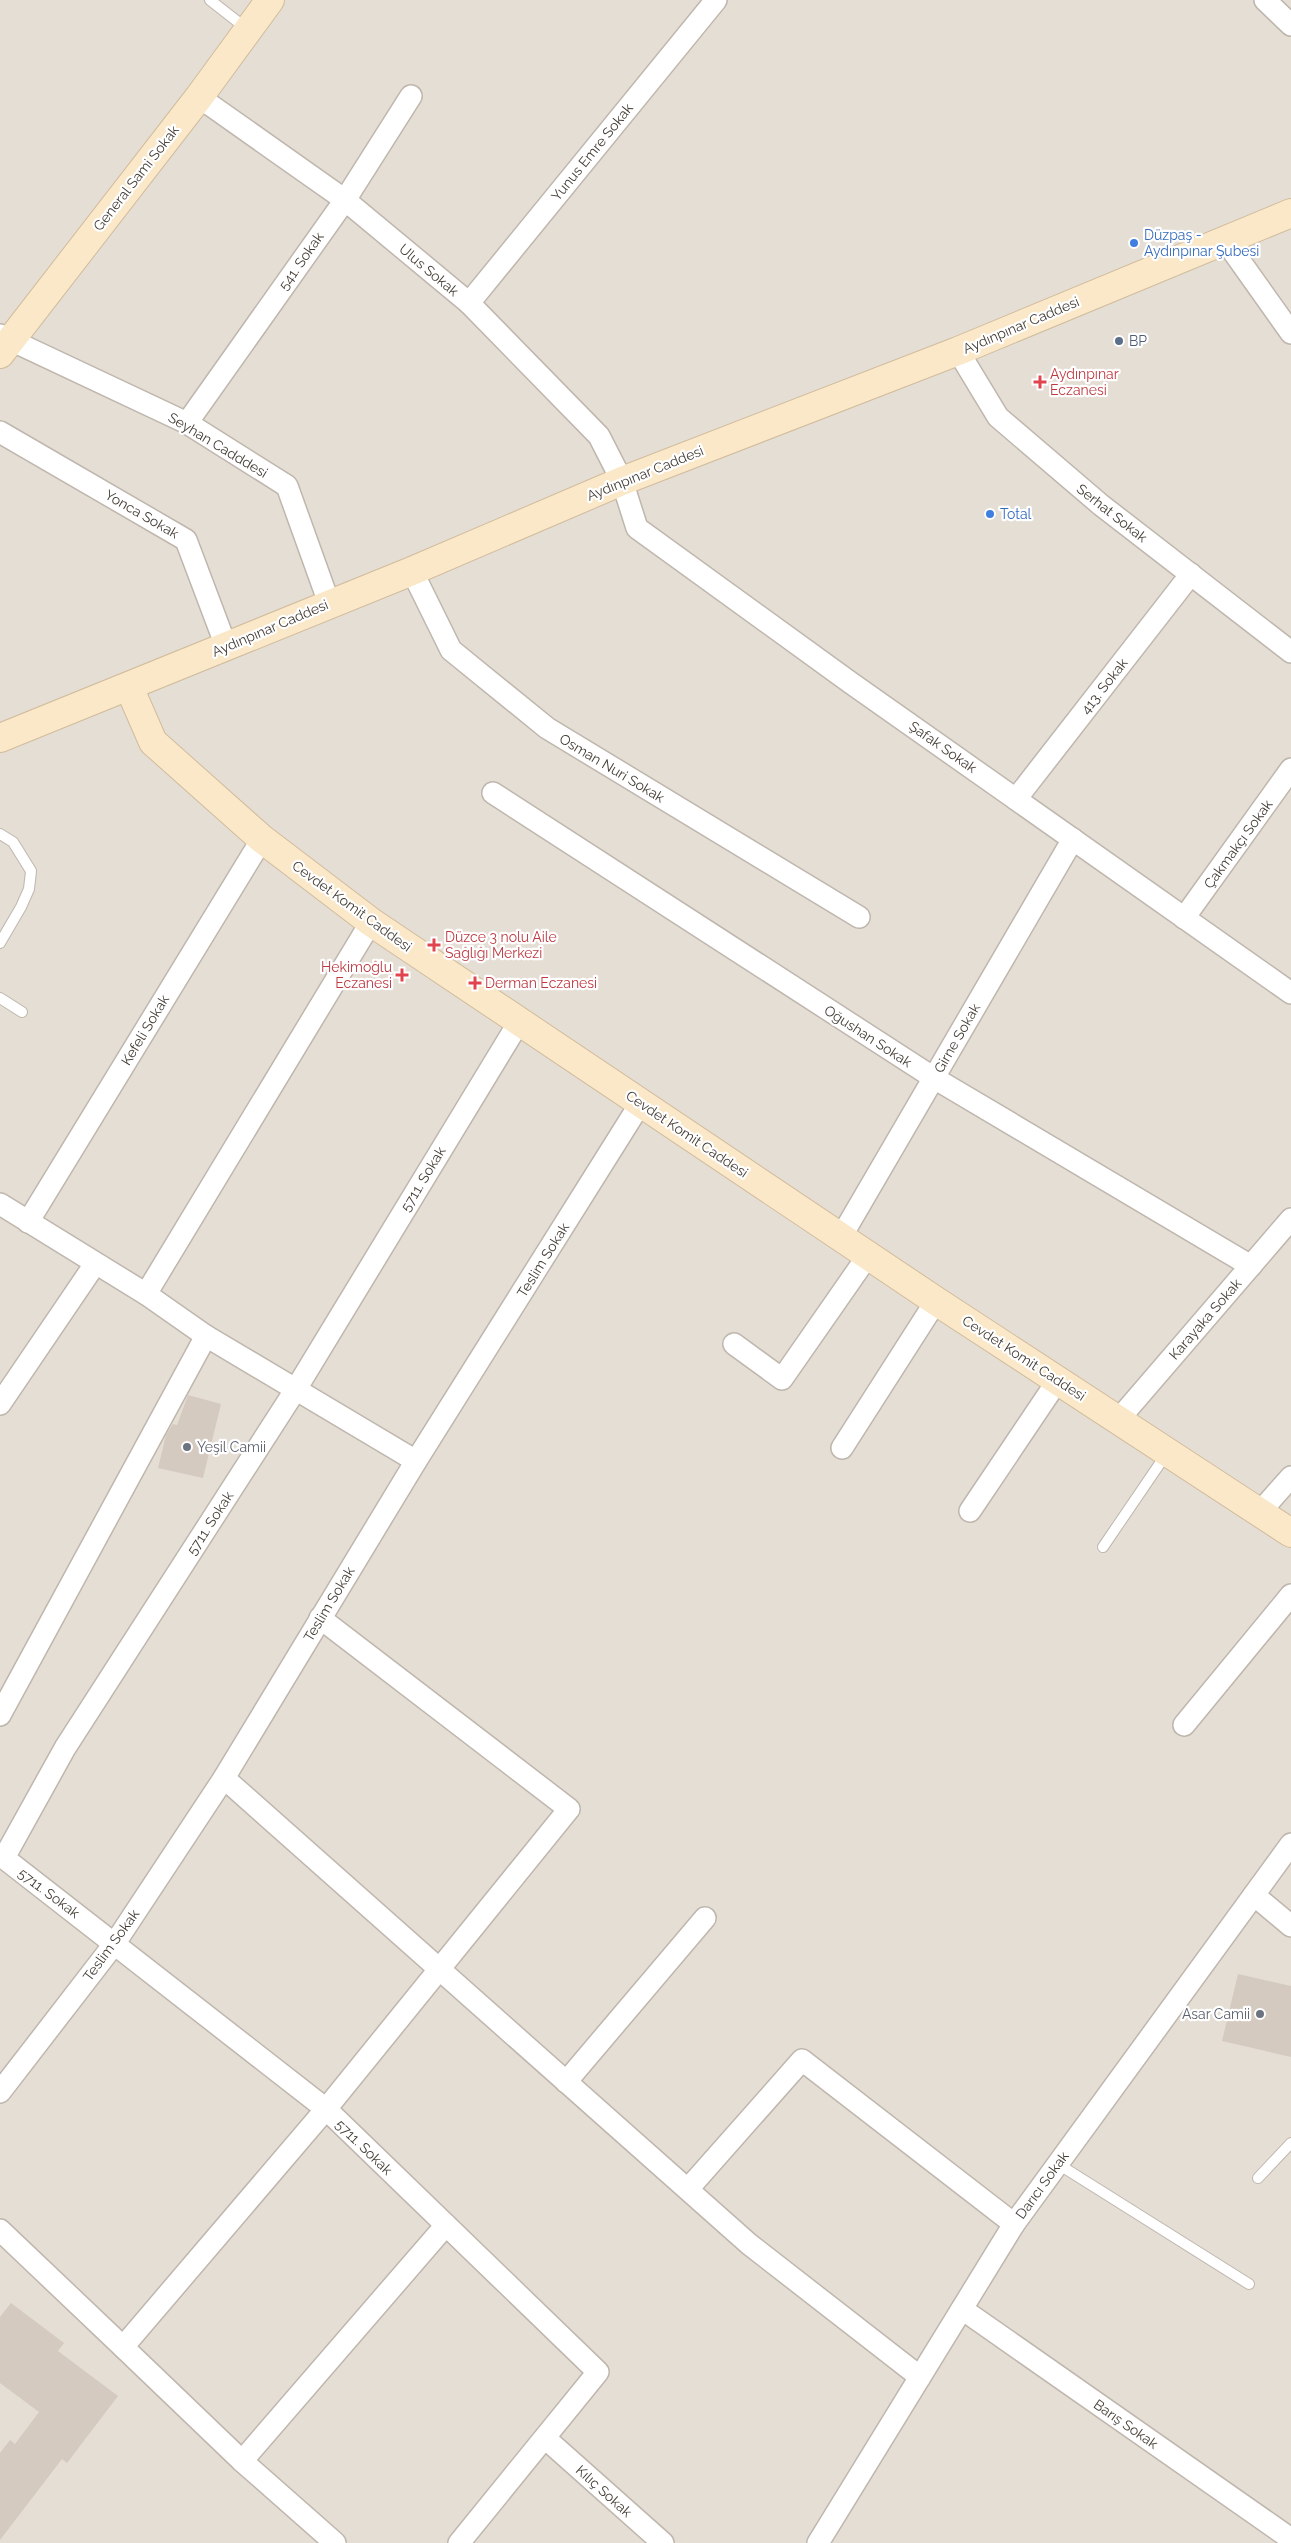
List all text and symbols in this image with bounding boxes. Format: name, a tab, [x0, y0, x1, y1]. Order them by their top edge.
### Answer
street label: Yunus Emre Sokak	[548, 100, 636, 204]
street label: General Sami Sokak	[90, 122, 182, 234]
place label: Düzpaş - Aydınpınar Şubesi	[1144, 227, 1259, 259]
street label: 541. Sokak	[275, 229, 327, 293]
marker: Düzpaş - Aydınpınar Şubesi	[1128, 237, 1140, 249]
street label: Ulus Sokak	[396, 241, 462, 300]
street label: Aydınpınar Caddesi	[961, 293, 1081, 357]
place label: BP	[1129, 333, 1147, 349]
marker: BP	[1113, 335, 1125, 347]
place label: Aydınpınar Eczanesi	[1050, 366, 1119, 398]
marker: Aydınpınar Eczanesi	[1034, 376, 1046, 388]
street label: Seyhan Cadddesi	[165, 409, 271, 481]
street label: Aydınpınar Caddesi	[584, 442, 706, 504]
street label: Serhat Sokak	[1074, 481, 1151, 546]
street label: Yonca Sokak	[102, 486, 182, 542]
place label: Total	[1000, 506, 1032, 522]
marker: Total	[984, 508, 996, 520]
street label: Aydınpınar Caddesi	[210, 596, 330, 660]
street label: 413. Sokak	[1077, 654, 1131, 717]
street label: Şafak Sokak	[906, 718, 980, 776]
street label: Osman Nuri Sokak	[557, 730, 668, 806]
street label: Çakmakçı Sokak	[1200, 796, 1276, 891]
street label: Cevdet Komit Caddesi	[289, 857, 415, 955]
place label: Düzce 3 nolu Aile Sağlığı Merkezi	[445, 929, 557, 961]
marker: Düzce 3 nolu Aile Sağlığı Merkezi	[427, 938, 441, 952]
place label: Hekimoğlu Eczanesi	[321, 959, 392, 991]
marker: Hekimoğlu Eczanesi	[396, 969, 408, 981]
place label: Derman Eczanesi	[485, 975, 597, 991]
marker: Derman Eczanesi	[469, 977, 481, 989]
street label: Kefeli Sokak	[118, 992, 173, 1068]
street label: Girne Sokak	[931, 1000, 984, 1075]
street label: Oğushan Sokak	[821, 1002, 915, 1071]
street label: Cevdet Komit Caddesi	[623, 1087, 751, 1181]
street label: 5711. Sokak	[397, 1143, 449, 1214]
street label: Teslim Sokak	[514, 1219, 572, 1300]
street label: Karayaka Sokak	[1166, 1275, 1245, 1363]
street label: Cevdet Komit Caddesi	[959, 1312, 1089, 1404]
place label: Yeşil Camii	[197, 1439, 266, 1455]
marker: Yeşil Camii	[181, 1441, 193, 1453]
street label: 5711. Sokak	[184, 1488, 237, 1558]
street label: Teslim Sokak	[300, 1563, 358, 1644]
street label: 5711. Sokak	[15, 1865, 83, 1922]
street label: Teslim Sokak	[80, 1906, 143, 1984]
place label: Asar Camii	[1182, 2006, 1250, 2022]
marker: Asar Camii	[1254, 2008, 1266, 2020]
street label: 5711. Sokak	[332, 2116, 396, 2178]
street label: Darıcı Sokak	[1012, 2148, 1072, 2222]
street label: Barış Sokak	[1091, 2396, 1162, 2452]
street label: Kılıç Sokak	[573, 2462, 636, 2521]

